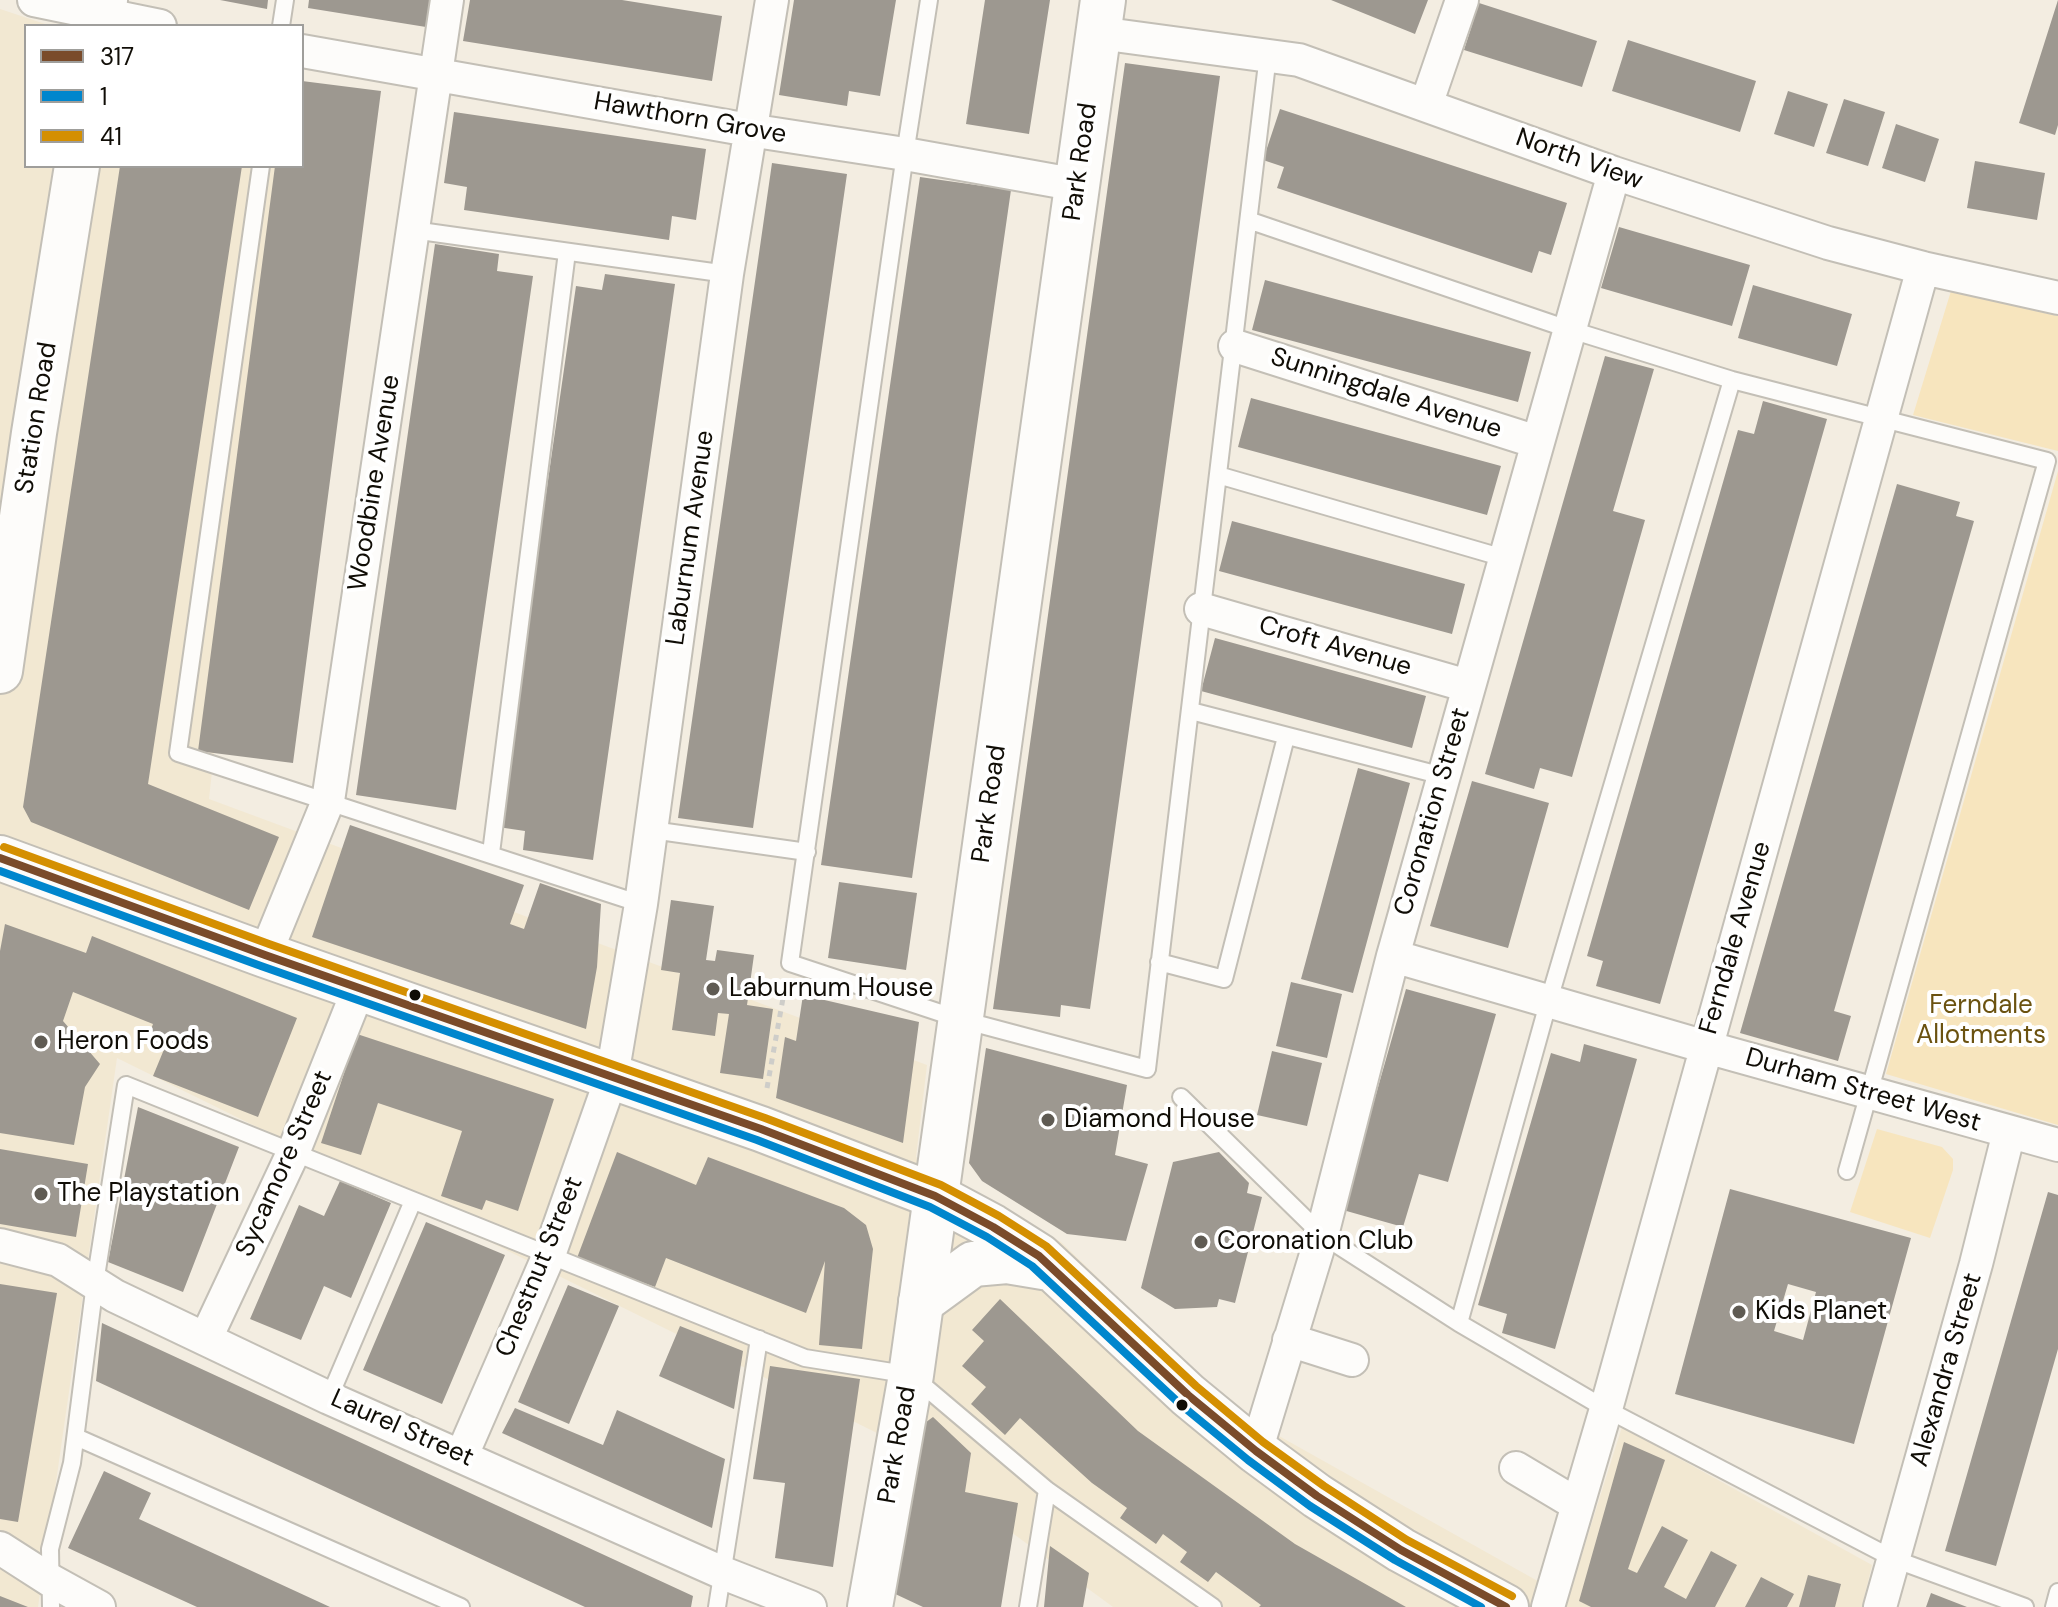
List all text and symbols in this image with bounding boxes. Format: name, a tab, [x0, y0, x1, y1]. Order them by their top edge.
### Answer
legend	[24, 24, 304, 168]
text: 317	[100, 41, 134, 72]
text: 1	[100, 81, 108, 112]
street label: Hawthorn Grove	[591, 87, 789, 151]
street label: Park Road	[1057, 101, 1105, 223]
text: 41	[100, 121, 122, 152]
street label: North View	[1511, 123, 1647, 197]
street label: Station Road	[10, 340, 64, 496]
street label: Sunningdale Avenue	[1266, 342, 1506, 446]
street label: Woodbine Avenue	[343, 373, 407, 593]
street label: Laburnum Avenue	[660, 428, 722, 648]
street label: Croft Avenue	[1255, 610, 1415, 684]
street label: Coronation Street	[1388, 705, 1478, 919]
street label: Park Road	[966, 743, 1014, 865]
street label: Ferndale Avenue	[1694, 838, 1778, 1038]
place label: Laburnum House	[729, 973, 933, 1005]
marker: Laburnum House	[704, 980, 722, 998]
unlabelled marker	[407, 987, 423, 1003]
park label: Ferndale Allotments	[1916, 990, 2046, 1052]
place label: Heron Foods	[57, 1026, 209, 1058]
marker: Heron Foods	[32, 1033, 50, 1051]
street label: Durham Street West	[1742, 1042, 1984, 1140]
street label: Sycamore Street	[230, 1066, 340, 1262]
place label: Diamond House	[1064, 1104, 1255, 1136]
marker: Diamond House	[1039, 1111, 1057, 1129]
street label: Chestnut Street	[490, 1172, 590, 1362]
place label: The Playstation	[57, 1178, 240, 1210]
marker: The Playstation	[32, 1185, 50, 1203]
place label: Coronation Club	[1217, 1226, 1414, 1258]
marker: Coronation Club	[1192, 1233, 1210, 1251]
street label: Alexandra Street	[1904, 1270, 1990, 1470]
place label: Kids Planet	[1755, 1296, 1887, 1328]
marker: Kids Planet	[1730, 1303, 1748, 1321]
street label: Laurel Street	[326, 1384, 478, 1474]
street label: Park Road	[872, 1384, 924, 1506]
unlabelled marker	[1174, 1397, 1190, 1413]

